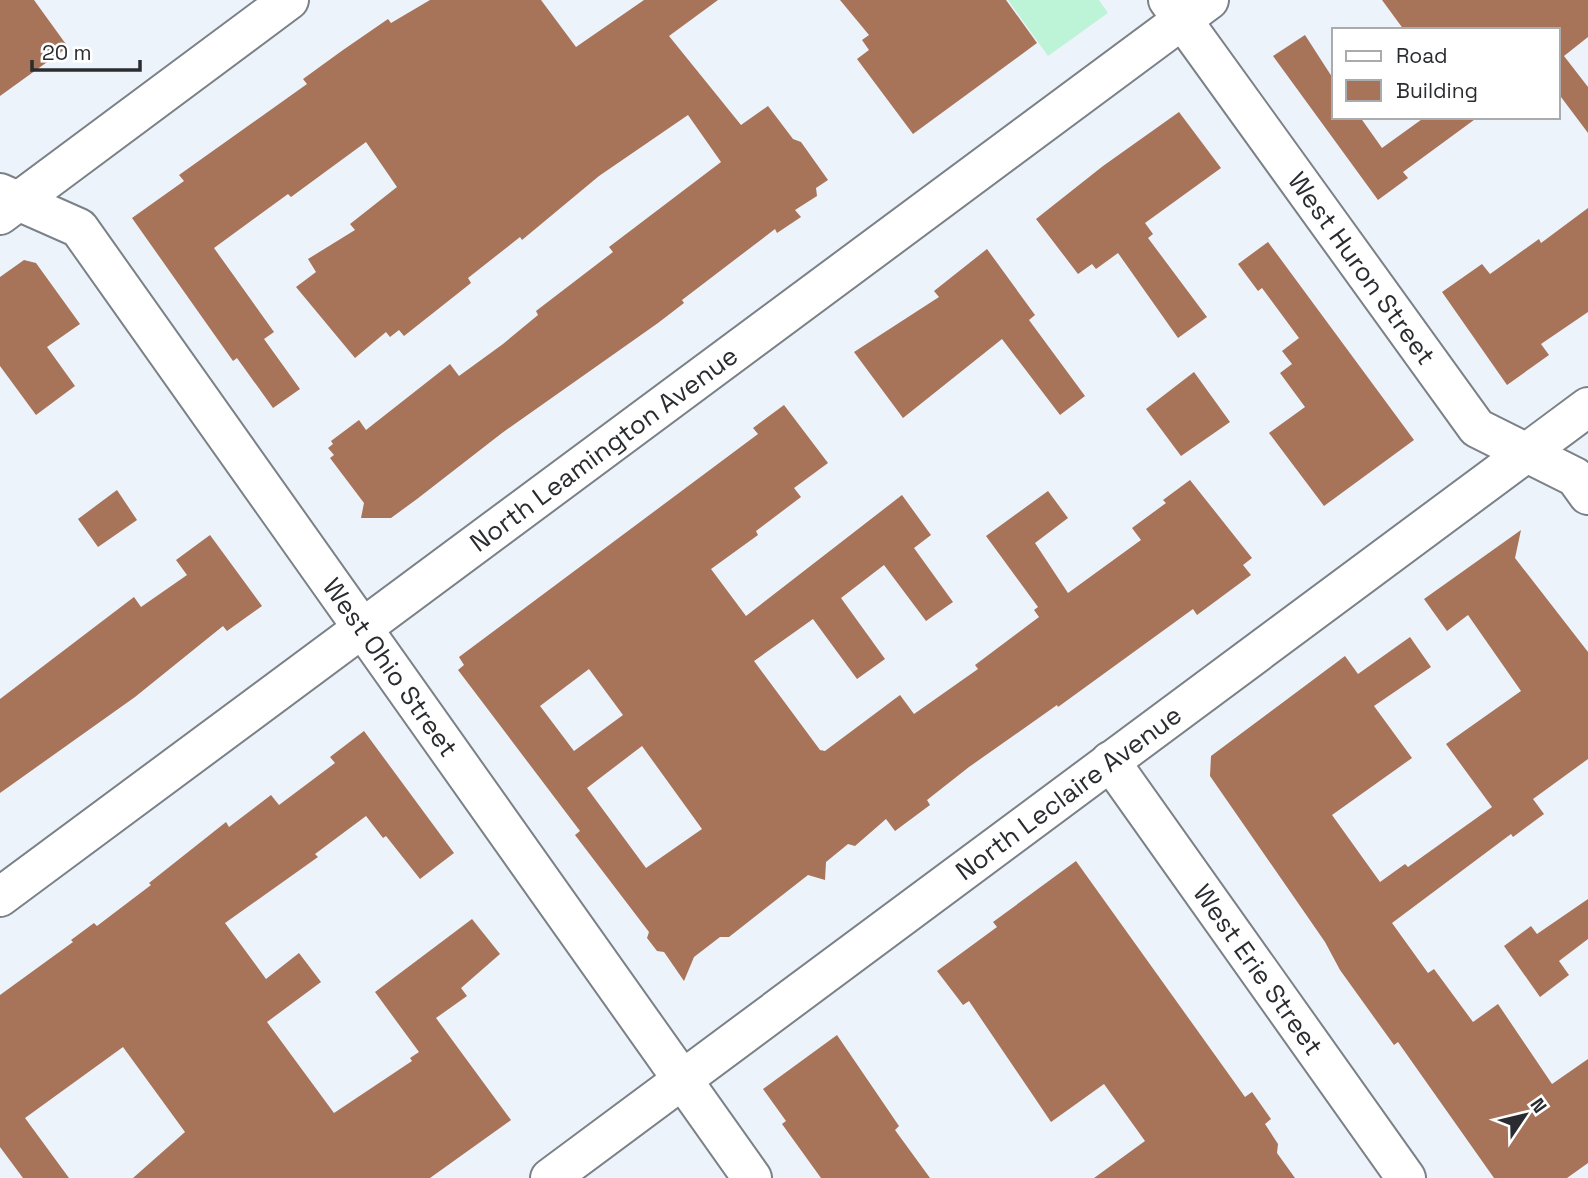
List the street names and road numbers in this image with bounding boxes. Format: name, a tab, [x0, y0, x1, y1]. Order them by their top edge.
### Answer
street label: West Huron Street	[1281, 165, 1443, 372]
street label: North Leamington Avenue	[463, 338, 745, 560]
street label: West Ohio Street	[315, 571, 465, 764]
street label: North Leclaire Avenue	[949, 698, 1189, 888]
street label: West Erie Street	[1186, 877, 1331, 1062]

